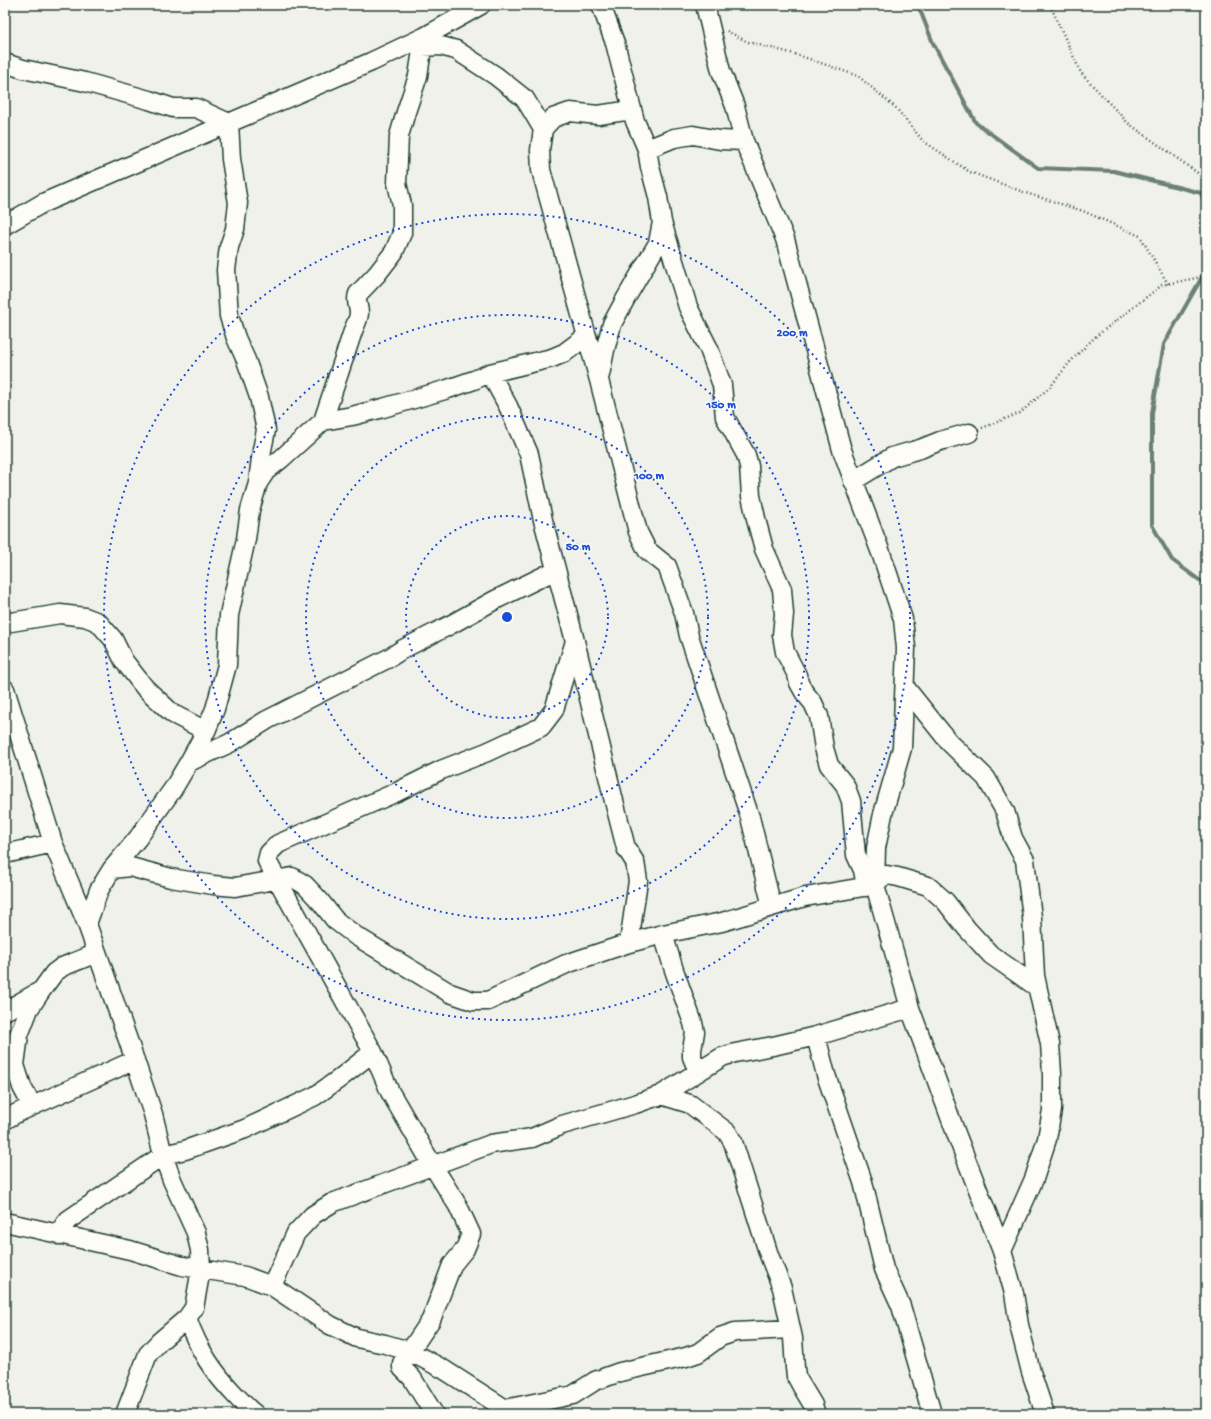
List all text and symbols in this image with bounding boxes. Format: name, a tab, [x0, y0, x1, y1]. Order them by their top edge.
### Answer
text: 200 m	[777, 327, 808, 341]
text: 150 m	[705, 399, 736, 413]
text: 100 m	[633, 470, 664, 484]
text: 50 m	[566, 541, 591, 555]
centre of rings	[500, 610, 514, 624]

